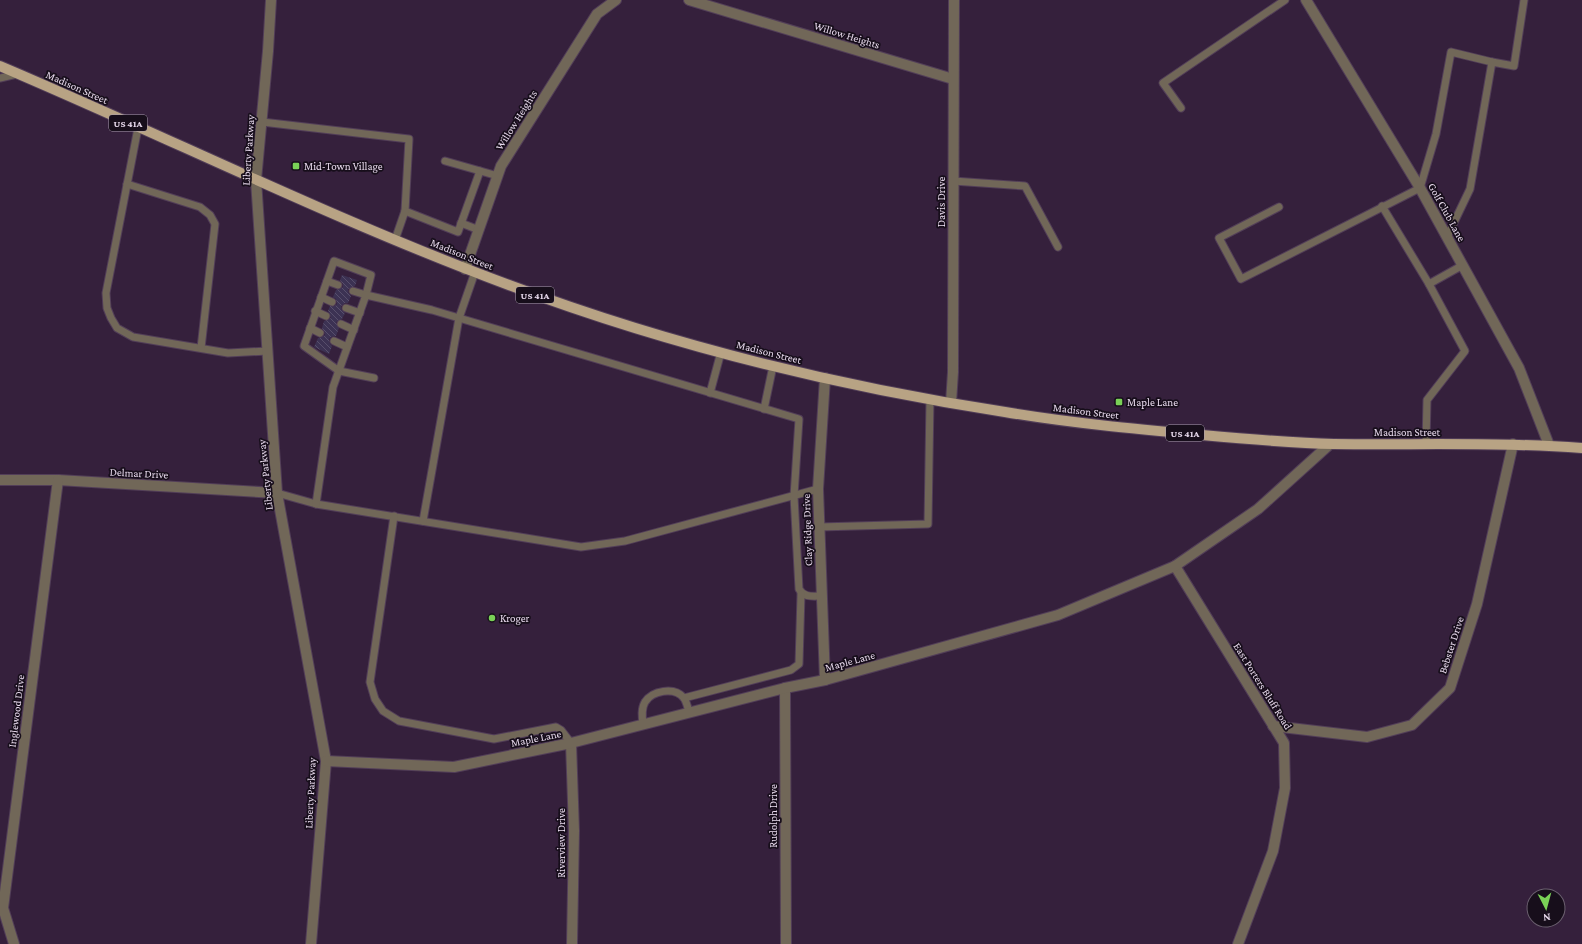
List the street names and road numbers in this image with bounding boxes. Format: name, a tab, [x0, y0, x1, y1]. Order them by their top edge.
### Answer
street label: Willow Heights	[812, 19, 881, 52]
street label: Madison Street	[44, 68, 110, 106]
street label: Willow Heights	[493, 88, 540, 153]
street label: Liberty Parkway	[240, 113, 258, 186]
road number: US 41A	[109, 115, 147, 131]
street label: Davis Drive	[935, 177, 947, 227]
street label: Golf Club Lane	[1426, 181, 1468, 243]
street label: Madison Street	[429, 236, 495, 272]
road number: US 41A	[516, 287, 554, 303]
street label: Madison Street	[735, 338, 803, 366]
street label: Madison Street	[1052, 401, 1120, 421]
road number: US 41A	[1166, 425, 1204, 441]
street label: Madison Street	[1374, 426, 1441, 438]
street label: Liberty Parkway	[255, 438, 276, 511]
street label: Delmar Drive	[109, 465, 169, 481]
street label: Clay Ridge Drive	[800, 493, 815, 566]
street label: Bebster Drive	[1436, 615, 1466, 675]
street label: East Porters Bluff Road	[1231, 640, 1295, 732]
street label: Maple Lane	[824, 649, 877, 674]
street label: Inglewood Drive	[6, 674, 27, 748]
street label: Maple Lane	[510, 727, 563, 750]
street label: Liberty Parkway	[302, 756, 319, 829]
street label: Rudolph Drive	[767, 784, 780, 848]
street label: Riverview Drive	[555, 808, 567, 878]

